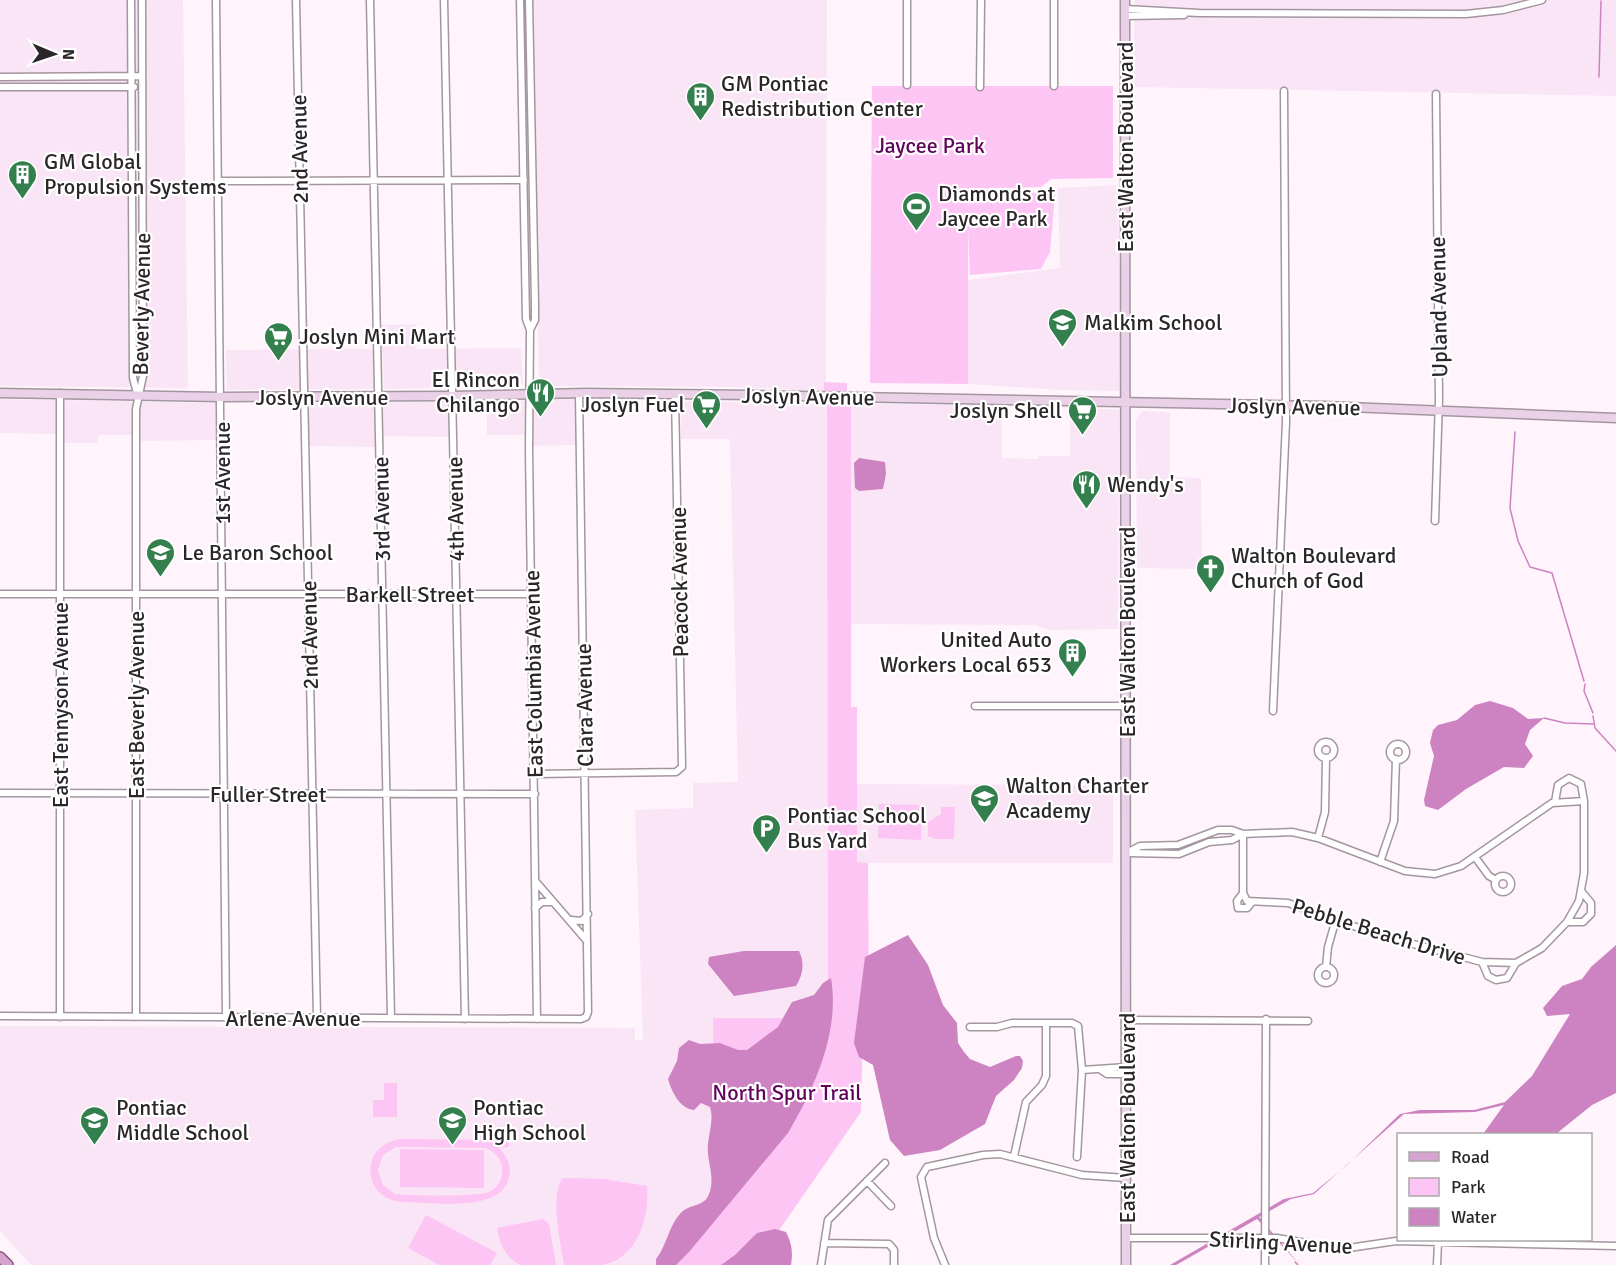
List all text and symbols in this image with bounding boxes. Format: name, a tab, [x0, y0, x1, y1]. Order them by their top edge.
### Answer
north arrow	[24, 24, 84, 84]
street label: East Walton Boulevard	[1112, 42, 1139, 253]
text: N	[58, 49, 78, 60]
place label: GM Pontiac Redistribution Center	[721, 70, 923, 122]
building icon: GM Pontiac Redistribution Center	[684, 80, 716, 122]
street label: 2nd Avenue	[285, 94, 314, 204]
park label: Jaycee Park	[875, 132, 985, 159]
place label: GM Global Propulsion Systems	[44, 148, 227, 200]
building icon: GM Global Propulsion Systems	[7, 158, 39, 200]
place label: Diamonds at Jaycee Park	[938, 180, 1055, 232]
sports icon: Diamonds at Jaycee Park	[901, 190, 933, 232]
street label: Beverly Avenue	[127, 232, 156, 376]
street label: Upland Avenue	[1424, 236, 1453, 378]
school or university icon: Malkim School	[1047, 306, 1079, 348]
place label: Malkim School	[1084, 309, 1223, 336]
supermarket icon: Joslyn Mini Mart	[262, 320, 294, 362]
place label: Joslyn Mini Mart	[299, 323, 455, 350]
place label: El Rincon Chilango	[431, 366, 520, 418]
restaurant icon: El Rincon Chilango	[525, 376, 557, 418]
street label: Joslyn Avenue	[741, 382, 875, 411]
street label: Joslyn Avenue	[255, 384, 389, 411]
supermarket icon: Joslyn Fuel	[690, 388, 722, 430]
place label: Joslyn Fuel	[580, 391, 685, 418]
street label: Joslyn Avenue	[1227, 392, 1361, 421]
supermarket icon: Joslyn Shell	[1067, 394, 1099, 436]
place label: Joslyn Shell	[950, 397, 1062, 424]
street label: 1st Avenue	[209, 422, 236, 524]
street label: 3rd Avenue	[367, 456, 396, 562]
street label: 4th Avenue	[441, 456, 470, 562]
restaurant icon: Wendy's	[1070, 468, 1102, 510]
place label: Wendy's	[1107, 471, 1184, 498]
street label: Peacock Avenue	[665, 506, 694, 658]
street label: East Walton Boulevard	[1114, 527, 1141, 738]
school or university icon: Le Baron School	[145, 536, 177, 578]
place label: Le Baron School	[182, 539, 333, 566]
place label: Walton Boulevard Church of God	[1231, 542, 1396, 594]
church icon: Walton Boulevard Church of God	[1194, 552, 1226, 594]
street label: East Columbia Avenue	[518, 570, 549, 778]
street label: 2nd Avenue	[295, 580, 324, 690]
street label: Barkell Street	[345, 581, 475, 608]
street label: East Tennyson Avenue	[47, 602, 74, 808]
street label: East Beverly Avenue	[123, 611, 150, 799]
place label: United Auto Workers Local 653	[880, 626, 1052, 678]
building icon: United Auto Workers Local 653	[1057, 636, 1089, 678]
street label: Clara Avenue	[570, 643, 599, 767]
place label: Walton Charter Academy	[1006, 772, 1149, 824]
street label: Fuller Street	[210, 781, 327, 808]
school or university icon: Walton Charter Academy	[969, 782, 1001, 824]
place label: Pontiac School Bus Yard	[787, 802, 926, 854]
parking icon: Pontiac School Bus Yard	[750, 812, 782, 854]
street label: Pebble Beach Drive	[1289, 892, 1469, 971]
street label: Arlene Avenue	[225, 1005, 361, 1032]
street label: East Walton Boulevard	[1114, 1013, 1141, 1224]
park label: North Spur Trail	[712, 1079, 862, 1106]
place label: Pontiac Middle School	[116, 1094, 249, 1146]
place label: Pontiac High School	[473, 1094, 586, 1146]
school or university icon: Pontiac Middle School	[79, 1104, 111, 1146]
school or university icon: Pontiac High School	[436, 1104, 468, 1146]
legend	[1397, 1133, 1592, 1241]
text: Road	[1451, 1146, 1490, 1168]
text: Park	[1451, 1176, 1486, 1198]
text: Water	[1451, 1206, 1497, 1228]
street label: Stirling Avenue	[1208, 1225, 1353, 1260]

